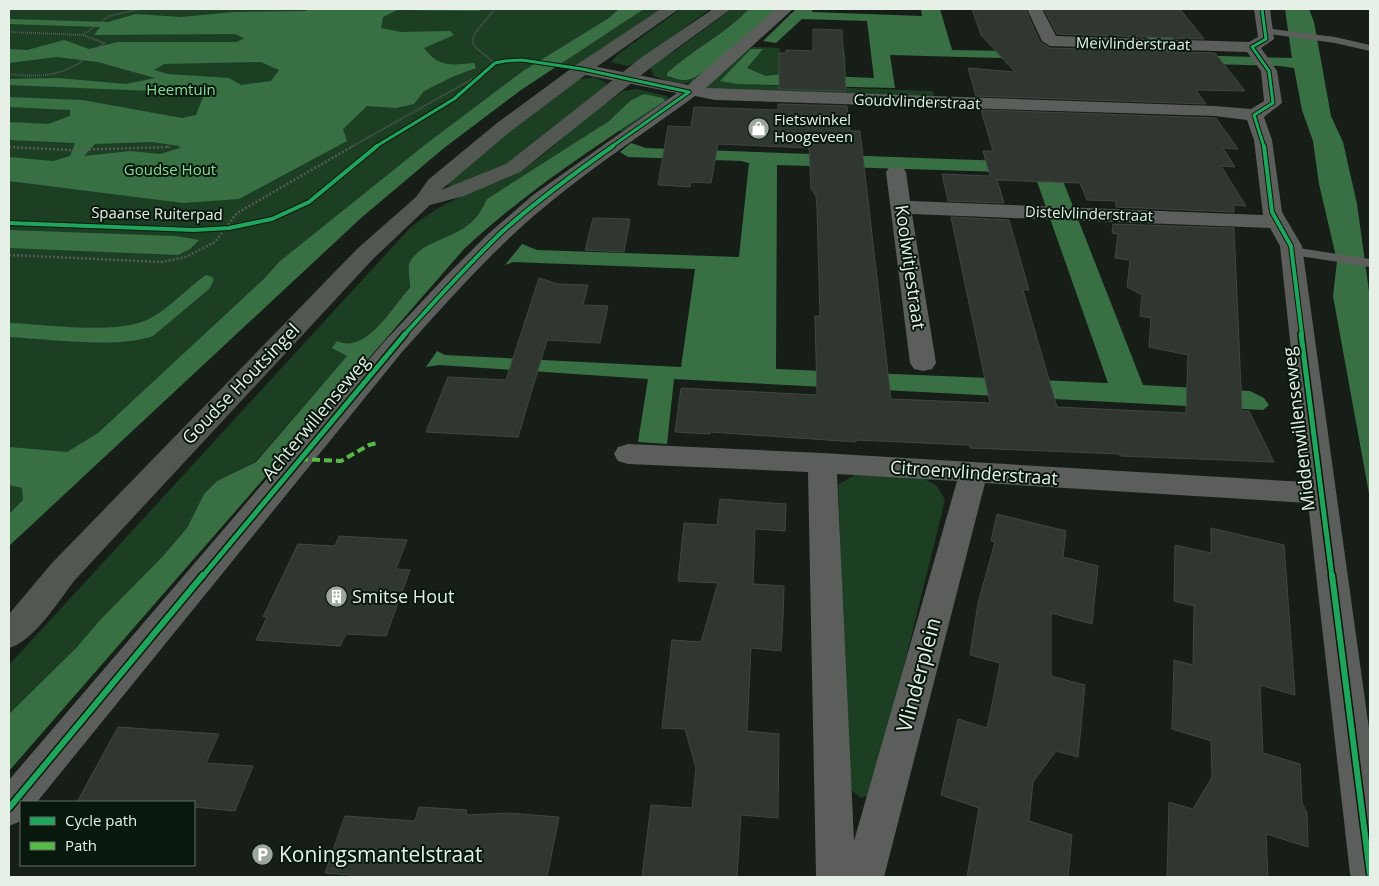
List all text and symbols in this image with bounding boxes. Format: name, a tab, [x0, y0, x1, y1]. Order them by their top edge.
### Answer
street label: Meivlinderstraat	[1076, 32, 1190, 54]
park label: Heemtuin	[146, 79, 216, 99]
street label: Goudvlinderstraat	[853, 89, 981, 113]
place label: Fietswinkel Hoogeveen	[774, 109, 853, 146]
shop icon: Fietswinkel Hoogeveen	[746, 117, 770, 141]
park label: Goudse Hout	[124, 159, 216, 179]
street label: Distelvlinderstraat	[1025, 201, 1153, 225]
street label: Spaanse Ruiterpad	[91, 202, 223, 224]
street label: Koolwitjestraat	[890, 203, 932, 331]
street label: Goudse Houtsingel	[176, 318, 304, 449]
street label: Middenwillenseweg	[1276, 345, 1320, 513]
street label: Achterwillenseweg	[256, 350, 375, 485]
street label: Citroenvlinderstraat	[889, 454, 1059, 490]
place label: Smitse Hout	[352, 584, 454, 608]
building icon: Smitse Hout	[324, 585, 348, 609]
street label: Vlinderplein	[889, 614, 947, 735]
legend	[20, 801, 195, 866]
text: Cycle path	[65, 810, 137, 830]
text: Path	[65, 835, 97, 855]
place label: Koningsmantelstraat	[279, 840, 482, 868]
parking icon: Koningsmantelstraat	[251, 843, 275, 867]

